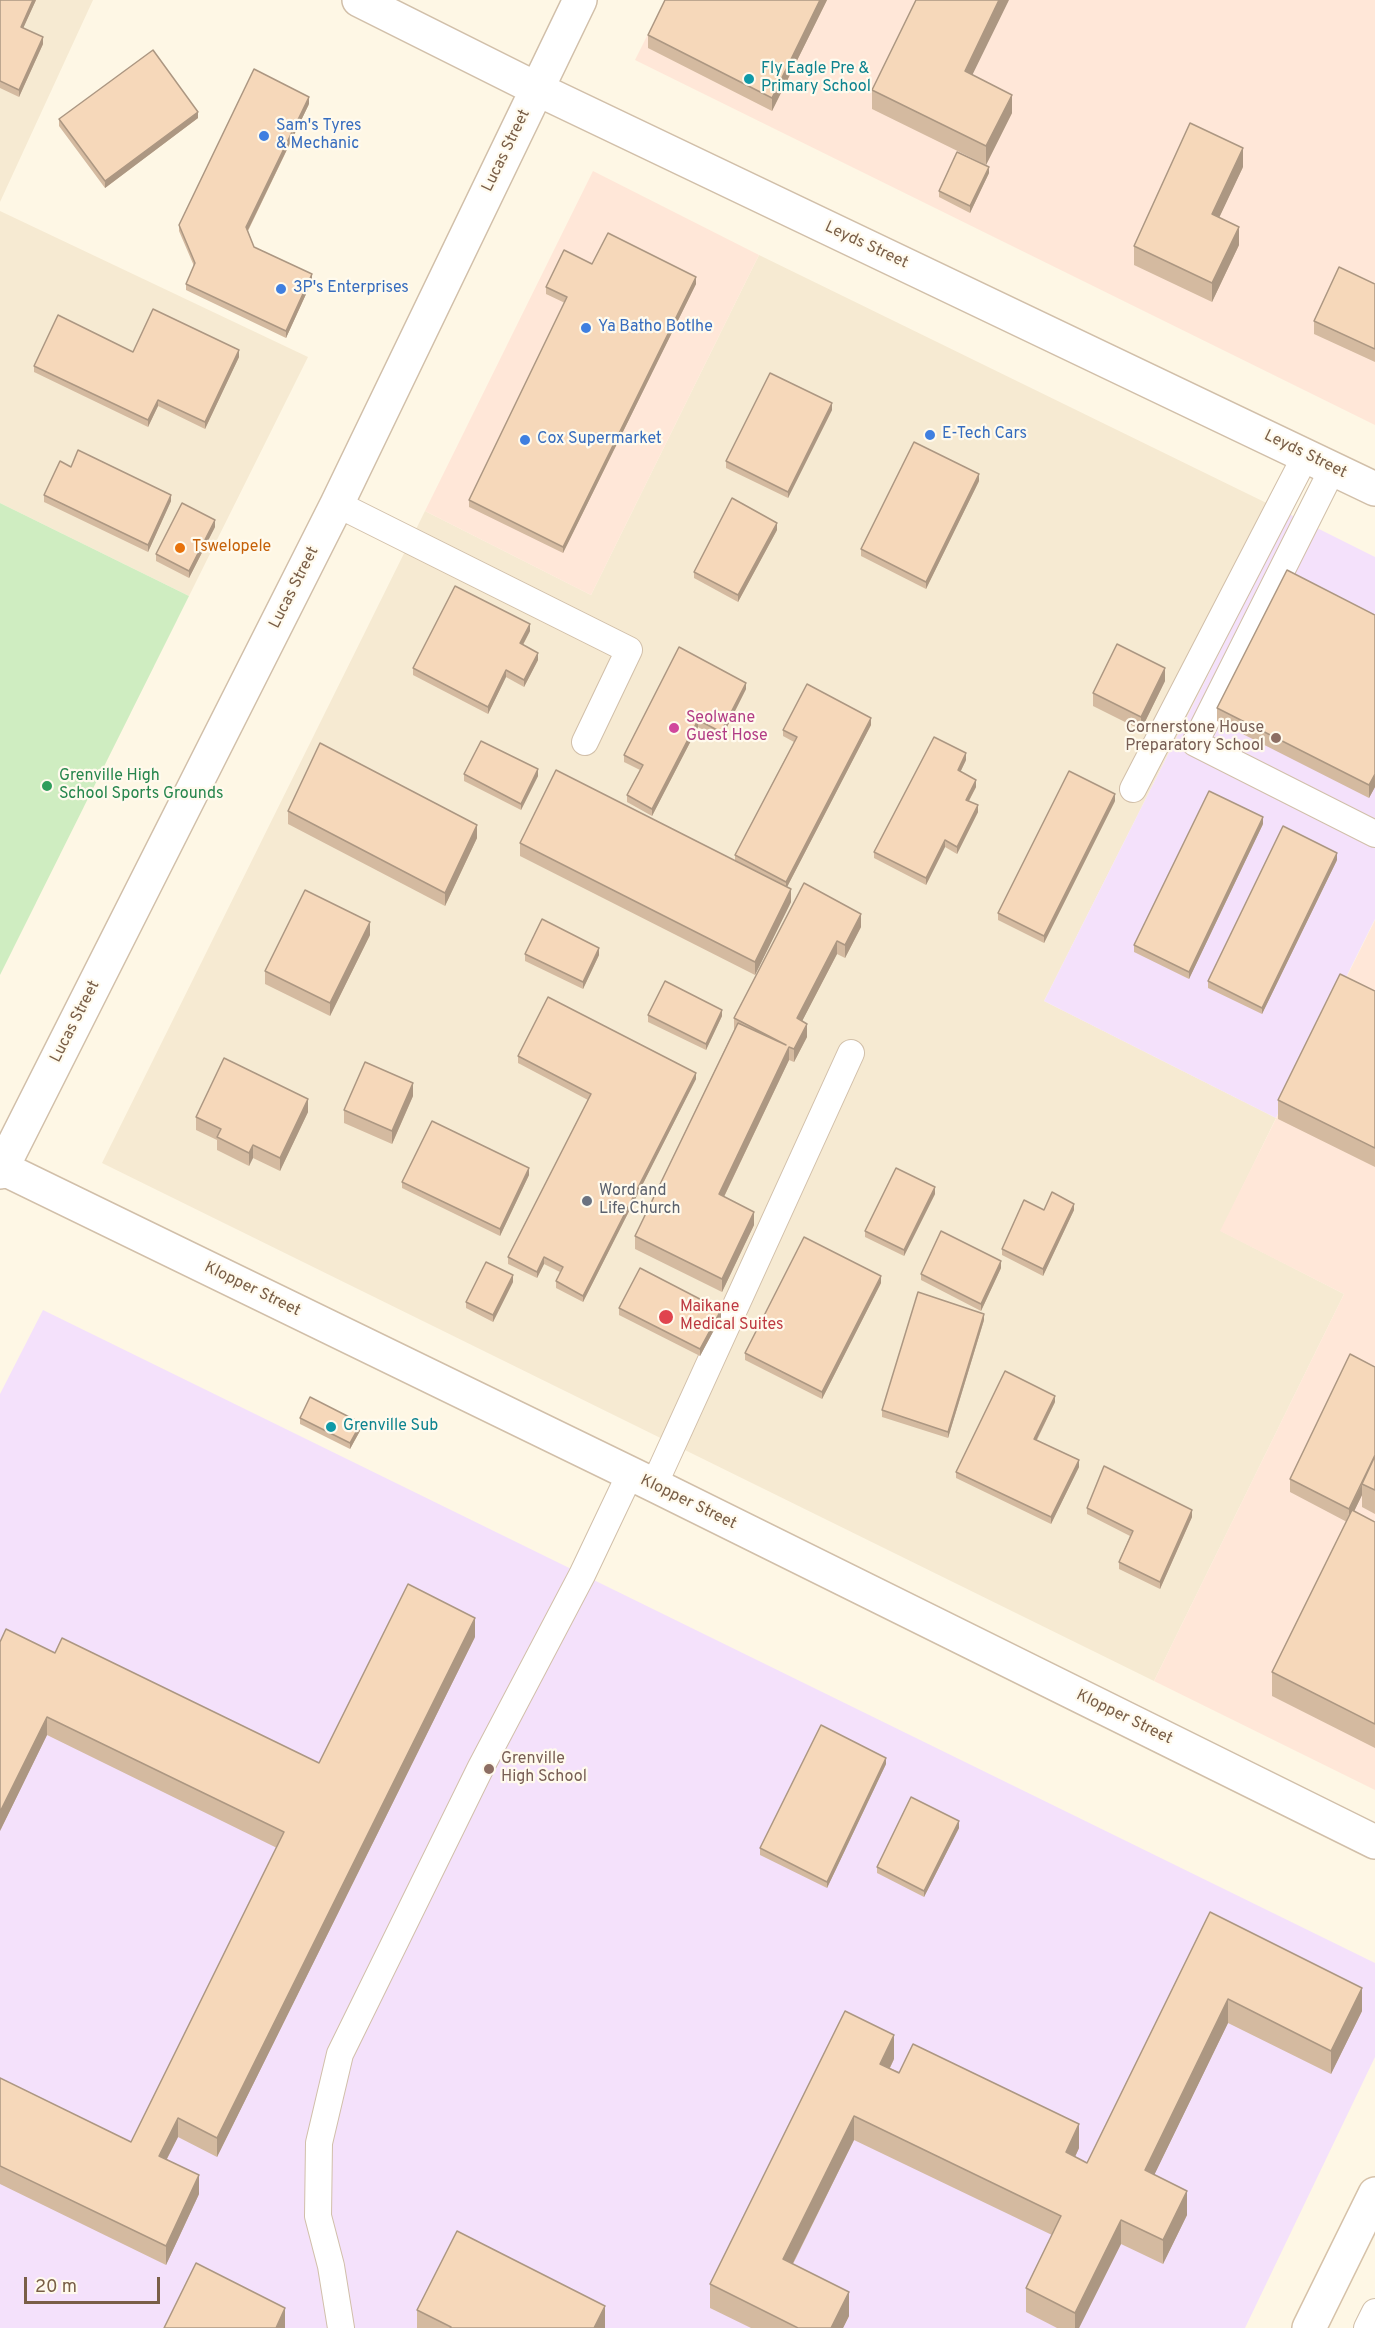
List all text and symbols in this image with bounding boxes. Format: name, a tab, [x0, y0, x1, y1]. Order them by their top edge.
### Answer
place label: Fly Eagle Pre & Primary School	[761, 60, 871, 98]
marker: Fly Eagle Pre & Primary School	[742, 72, 756, 86]
street label: Lucas Street	[479, 107, 535, 195]
place label: Sam's Tyres & Mechanic	[276, 117, 362, 155]
marker: Sam's Tyres & Mechanic	[257, 129, 271, 143]
street label: Leyds Street	[821, 218, 911, 274]
place label: 3P's Enterprises	[293, 279, 409, 299]
marker: 3P's Enterprises	[274, 282, 288, 296]
place label: Ya Batho Botlhe	[598, 318, 713, 338]
marker: Ya Batho Botlhe	[579, 321, 593, 335]
place label: E-Tech Cars	[942, 425, 1027, 445]
street label: Leyds Street	[1260, 427, 1350, 483]
marker: E-Tech Cars	[923, 428, 937, 442]
place label: Cox Supermarket	[537, 430, 662, 450]
marker: Cox Supermarket	[518, 433, 532, 447]
place label: Tswelopele	[192, 538, 271, 558]
marker: Tswelopele	[173, 541, 187, 555]
street label: Lucas Street	[266, 544, 324, 632]
place label: Seolwane Guest Hose	[686, 709, 767, 747]
place label: Cornerstone House Preparatory School	[1125, 719, 1264, 757]
marker: Seolwane Guest Hose	[667, 721, 681, 735]
marker: Cornerstone House Preparatory School	[1269, 731, 1283, 745]
place label: Grenville High School Sports Grounds	[59, 767, 224, 805]
marker: Grenville High School Sports Grounds	[40, 779, 54, 793]
street label: Lucas Street	[47, 978, 105, 1066]
place label: Word and Life Church	[599, 1182, 681, 1220]
marker: Word and Life Church	[580, 1194, 594, 1208]
street label: Klopper Street	[201, 1258, 303, 1322]
place label: Maikane Medical Suites	[680, 1298, 784, 1336]
marker: Maikane Medical Suites	[657, 1308, 675, 1326]
place label: Grenville Sub	[343, 1417, 438, 1437]
marker: Grenville Sub	[324, 1420, 338, 1434]
street label: Klopper Street	[637, 1471, 739, 1535]
street label: Klopper Street	[1073, 1686, 1175, 1750]
place label: Grenville High School	[501, 1750, 587, 1788]
marker: Grenville High School	[482, 1762, 496, 1776]
scale bar	[27, 2265, 164, 2303]
text: 20 m	[35, 2276, 77, 2299]

